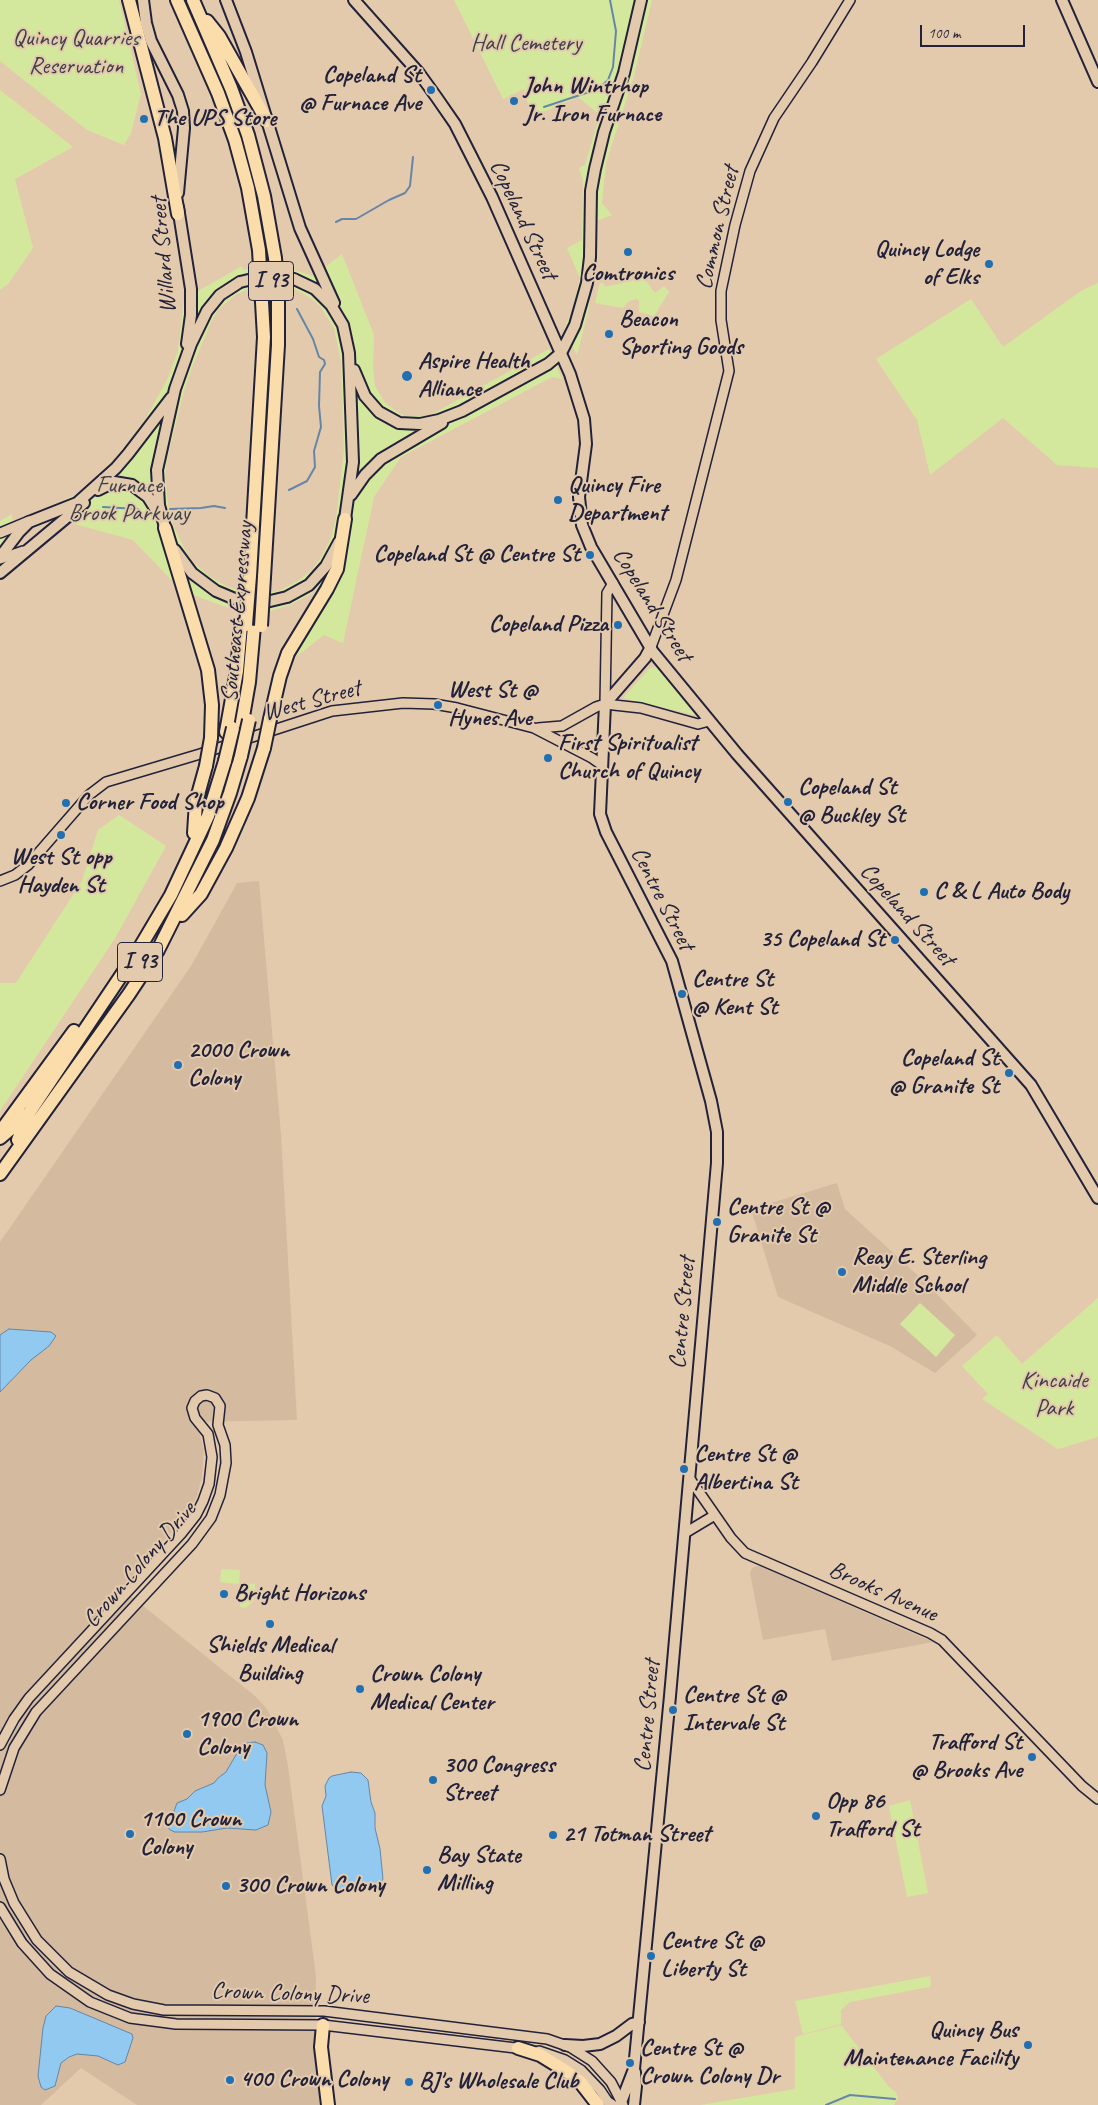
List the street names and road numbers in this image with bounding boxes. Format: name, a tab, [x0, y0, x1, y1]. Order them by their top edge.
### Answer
street label: Copeland Street	[483, 156, 563, 284]
street label: Common Street	[690, 164, 746, 292]
street label: Willard Street	[145, 196, 183, 314]
road number: I 93	[248, 262, 294, 300]
street label: Southeast Expressway	[216, 521, 260, 703]
street label: Copeland Street	[606, 543, 698, 667]
street label: West Street	[260, 674, 364, 728]
street label: Centre Street	[624, 842, 700, 956]
street label: Copeland Street	[853, 857, 961, 973]
road number: I 93	[118, 942, 162, 982]
street label: Centre Street	[664, 1256, 702, 1370]
street label: Crown Colony Drive	[77, 1496, 203, 1634]
street label: Brooks Avenue	[824, 1555, 942, 1629]
street label: Centre Street	[629, 1659, 667, 1773]
street label: Crown Colony Drive	[211, 1977, 369, 2011]

